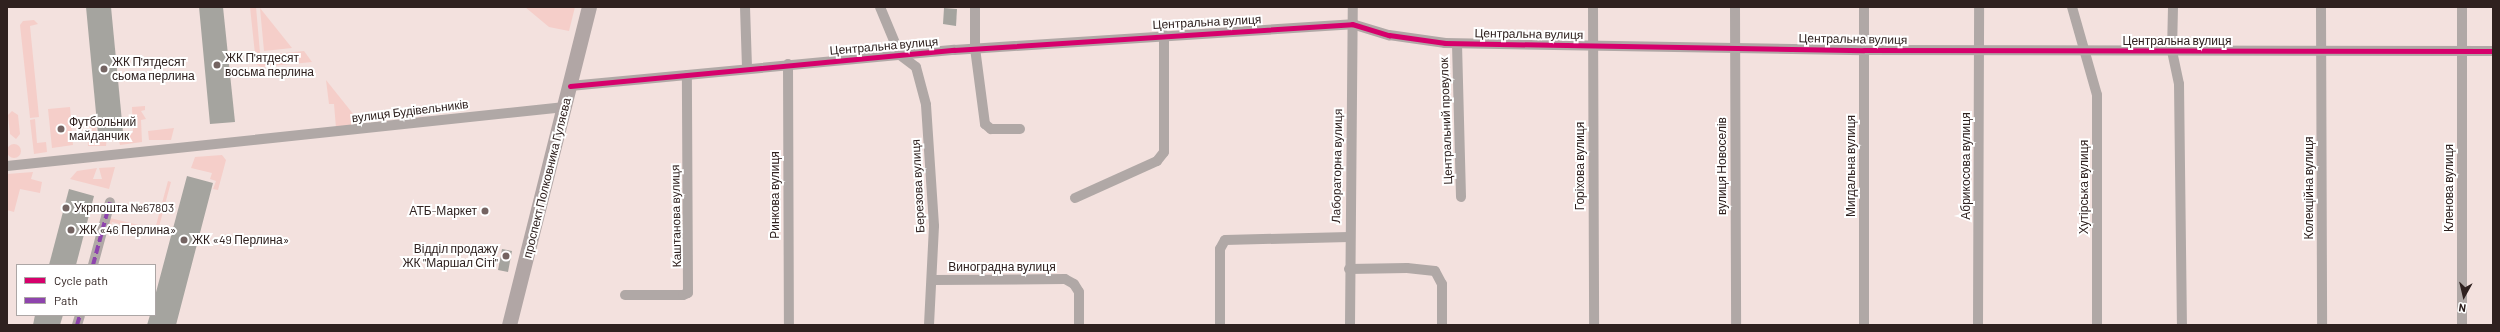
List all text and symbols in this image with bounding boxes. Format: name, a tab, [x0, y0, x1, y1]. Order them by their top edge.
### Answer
street label: Центральна вулиця	[1152, 12, 1262, 32]
street label: Центральна вулиця	[1474, 26, 1584, 42]
street label: Центральна вулиця	[1798, 31, 1908, 47]
street label: Центральна вулиця	[829, 34, 939, 58]
street label: Центральна вулиця	[2123, 34, 2231, 48]
place label: ЖК П'ятдесят восьма перлина	[225, 51, 314, 79]
place label: ЖК П'ятдесят сьома перлина	[112, 55, 195, 83]
street label: Центральний провулок	[1437, 57, 1455, 185]
marker: ЖК П'ятдесят восьма перлина	[212, 60, 222, 70]
marker: ЖК П'ятдесят сьома перлина	[99, 64, 109, 74]
street label: проспект Полковника Гуляєва	[520, 96, 574, 260]
street label: вулиця Будівельників	[351, 97, 469, 125]
street label: Лабораторна вулиця	[1329, 109, 1345, 223]
street label: Абрикосова вулиця	[1959, 112, 1973, 220]
place label: Футбольний майданчик	[69, 115, 136, 143]
street label: Мигдальна вулиця	[1844, 115, 1858, 217]
street label: вулиця Новоселів	[1715, 117, 1729, 215]
street label: Горіхова вулиця	[1573, 122, 1587, 210]
marker: Футбольний майданчик	[56, 124, 66, 134]
street label: Колекційна вулиця	[2302, 136, 2316, 240]
street label: Березова вулиця	[908, 139, 928, 233]
street label: Хутірська вулиця	[2077, 140, 2091, 234]
street label: Кленова вулиця	[2442, 144, 2456, 232]
street label: Ринкова вулиця	[768, 151, 782, 239]
street label: Каштанова вулиця	[668, 164, 684, 268]
place label: Укрпошта №67803	[74, 201, 174, 215]
marker: Укрпошта №67803	[61, 203, 71, 213]
place label: АТБ-Маркет	[409, 204, 477, 218]
marker: АТБ-Маркет	[480, 206, 490, 216]
place label: ЖК «46 Перлина»	[79, 223, 176, 237]
marker: ЖК «46 Перлина»	[66, 225, 76, 235]
place label: ЖК «49 Перлина»	[192, 233, 289, 247]
marker: ЖК «49 Перлина»	[179, 235, 189, 245]
place label: Відділ продажу ЖК "Маршал Сіті"	[403, 242, 498, 270]
marker: Відділ продажу ЖК "Маршал Сіті"	[501, 251, 511, 261]
street label: Виноградна вулиця	[948, 260, 1056, 274]
legend	[16, 264, 156, 316]
text: Cycle path	[54, 273, 108, 287]
north arrow	[2444, 276, 2484, 316]
text: Path	[54, 293, 78, 307]
text: N	[2458, 301, 2467, 315]

